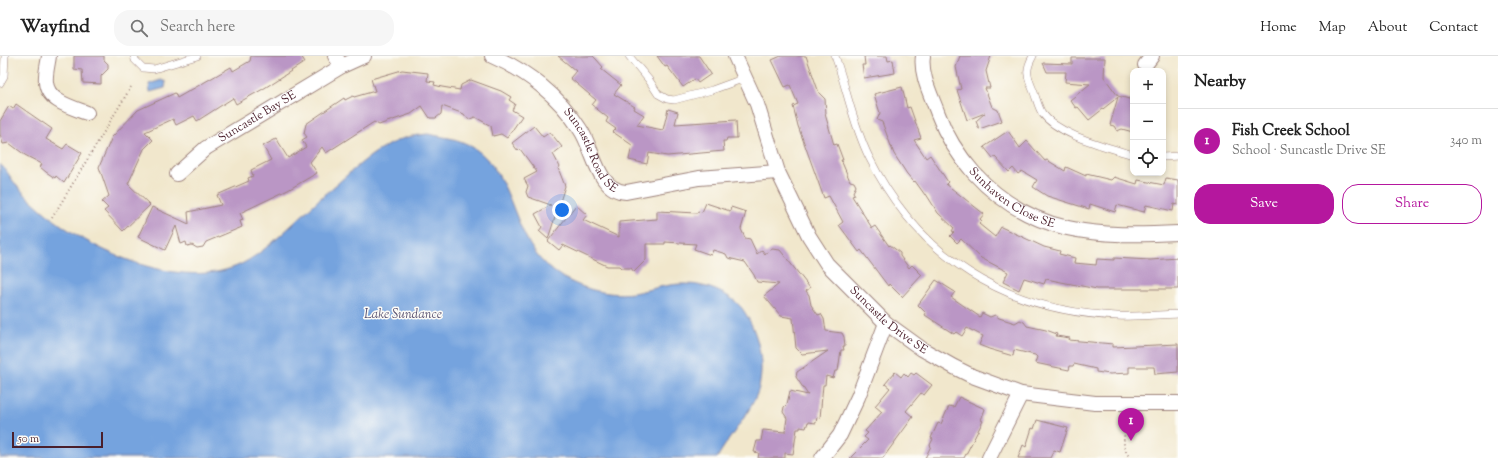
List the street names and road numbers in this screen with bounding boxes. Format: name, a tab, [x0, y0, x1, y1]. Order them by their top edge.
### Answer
street label: Suncastle Bay SE	[215, 86, 300, 147]
street label: Suncastle Road SE	[559, 104, 622, 198]
street label: Sunhaven Close SE	[964, 163, 1058, 233]
street label: Suncastle Drive SE	[845, 282, 931, 360]

